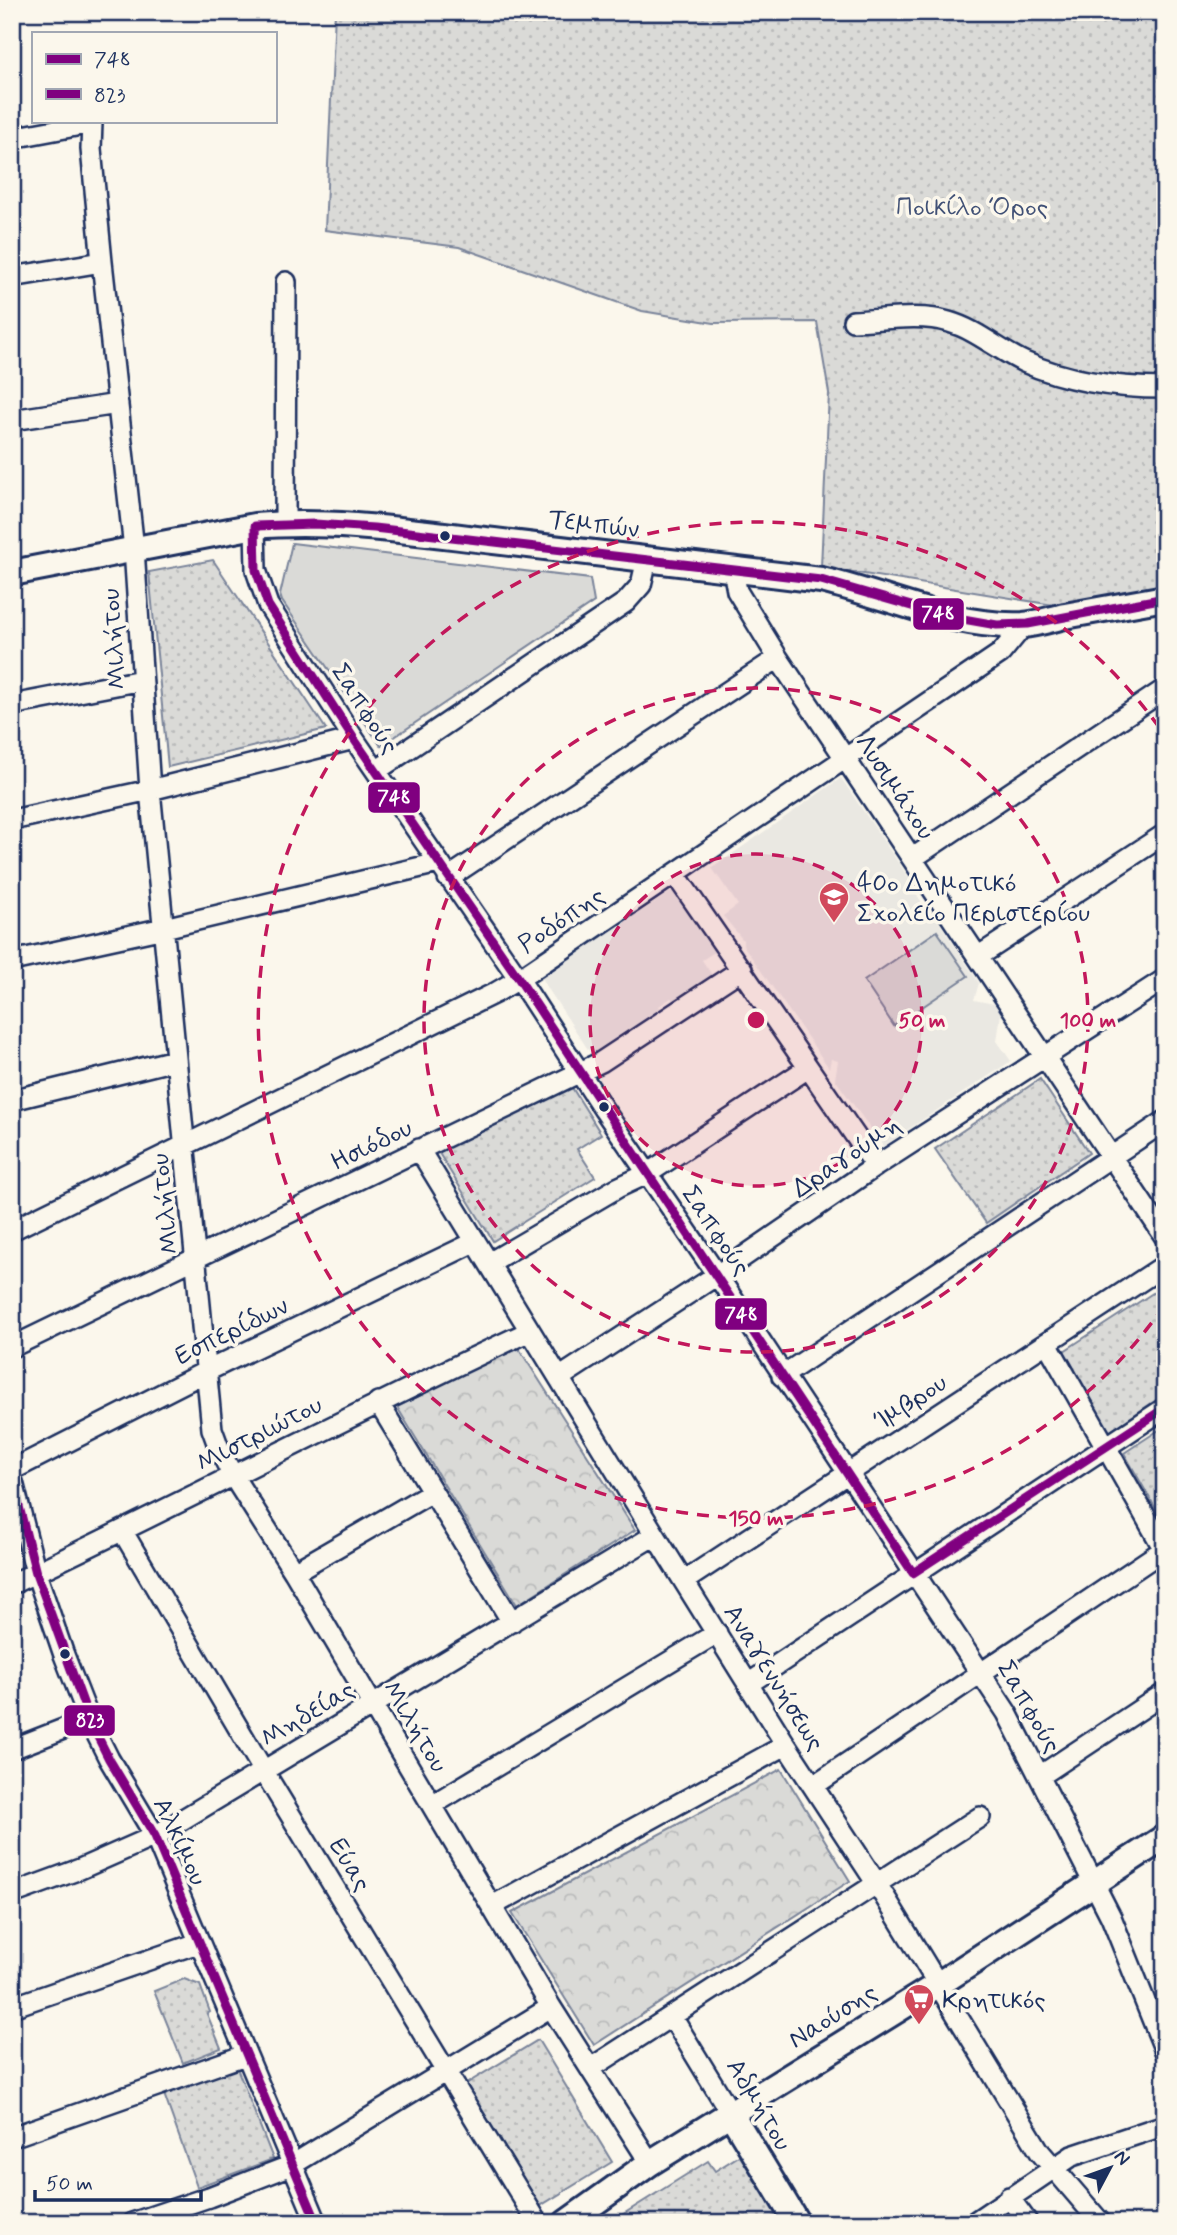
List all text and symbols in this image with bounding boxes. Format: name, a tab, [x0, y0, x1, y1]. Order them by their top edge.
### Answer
legend	[32, 32, 276, 122]
text: 748	[94, 46, 131, 74]
text: 823	[94, 82, 126, 110]
park label: Ποικίλο Όρος	[896, 191, 1048, 225]
street label: Τεμπών	[547, 503, 641, 547]
unlabelled marker	[438, 529, 452, 543]
street label: Μιλήτου	[94, 587, 135, 691]
line badge: 748	[912, 597, 965, 631]
text: 748	[921, 602, 955, 627]
street label: Σαπφούς	[322, 657, 406, 761]
street label: Λυσιμάχου	[846, 727, 942, 847]
line badge: 748	[367, 781, 421, 814]
text: 748	[377, 786, 411, 811]
place label: 40ο Δημοτικό Σχολείο Περιστερίου	[857, 867, 1090, 931]
street label: Ροδόπης	[512, 879, 612, 962]
school or university icon: 40ο Δημοτικό Σχολείο Περιστερίου	[817, 880, 851, 924]
text: 50 m	[899, 1007, 946, 1035]
text: 100 m	[1060, 1007, 1116, 1035]
centre of rings	[744, 1008, 768, 1032]
unlabelled marker	[597, 1100, 611, 1114]
street label: Δραγούμη	[786, 1109, 908, 1207]
street label: Ησιόδου	[325, 1112, 418, 1180]
street label: Μιλήτου	[144, 1152, 188, 1256]
street label: Σαπφούς	[673, 1179, 758, 1283]
street label: Εσπερίδων	[169, 1290, 294, 1374]
line badge: 748	[714, 1297, 768, 1331]
text: 748	[724, 1303, 758, 1328]
street label: Ίμβρου	[868, 1367, 954, 1439]
street label: Μιστριώτου	[191, 1389, 329, 1481]
text: 150 m	[728, 1505, 784, 1533]
street label: Αναγεννήσεως	[715, 1598, 832, 1758]
unlabelled marker	[58, 1647, 72, 1661]
street label: Σαπφούς	[988, 1654, 1068, 1760]
street label: Μηδείας	[255, 1673, 361, 1756]
street label: Μιλήτου	[374, 1675, 455, 1779]
line badge: 823	[63, 1704, 116, 1737]
text: 823	[76, 1709, 104, 1734]
street label: Αλκίμου	[144, 1792, 214, 1891]
street label: Εύας	[320, 1832, 378, 1898]
street label: Ναούσης	[782, 1976, 884, 2057]
supermarket icon: Κρητικός	[902, 1982, 936, 2026]
place label: Κρητικός	[942, 1984, 1046, 2018]
street label: Αδμήτου	[717, 2053, 799, 2157]
north arrow	[1076, 2134, 1146, 2204]
text: N	[1108, 2145, 1135, 2171]
scale bar	[35, 2158, 201, 2202]
text: 50 m	[46, 2170, 93, 2198]

